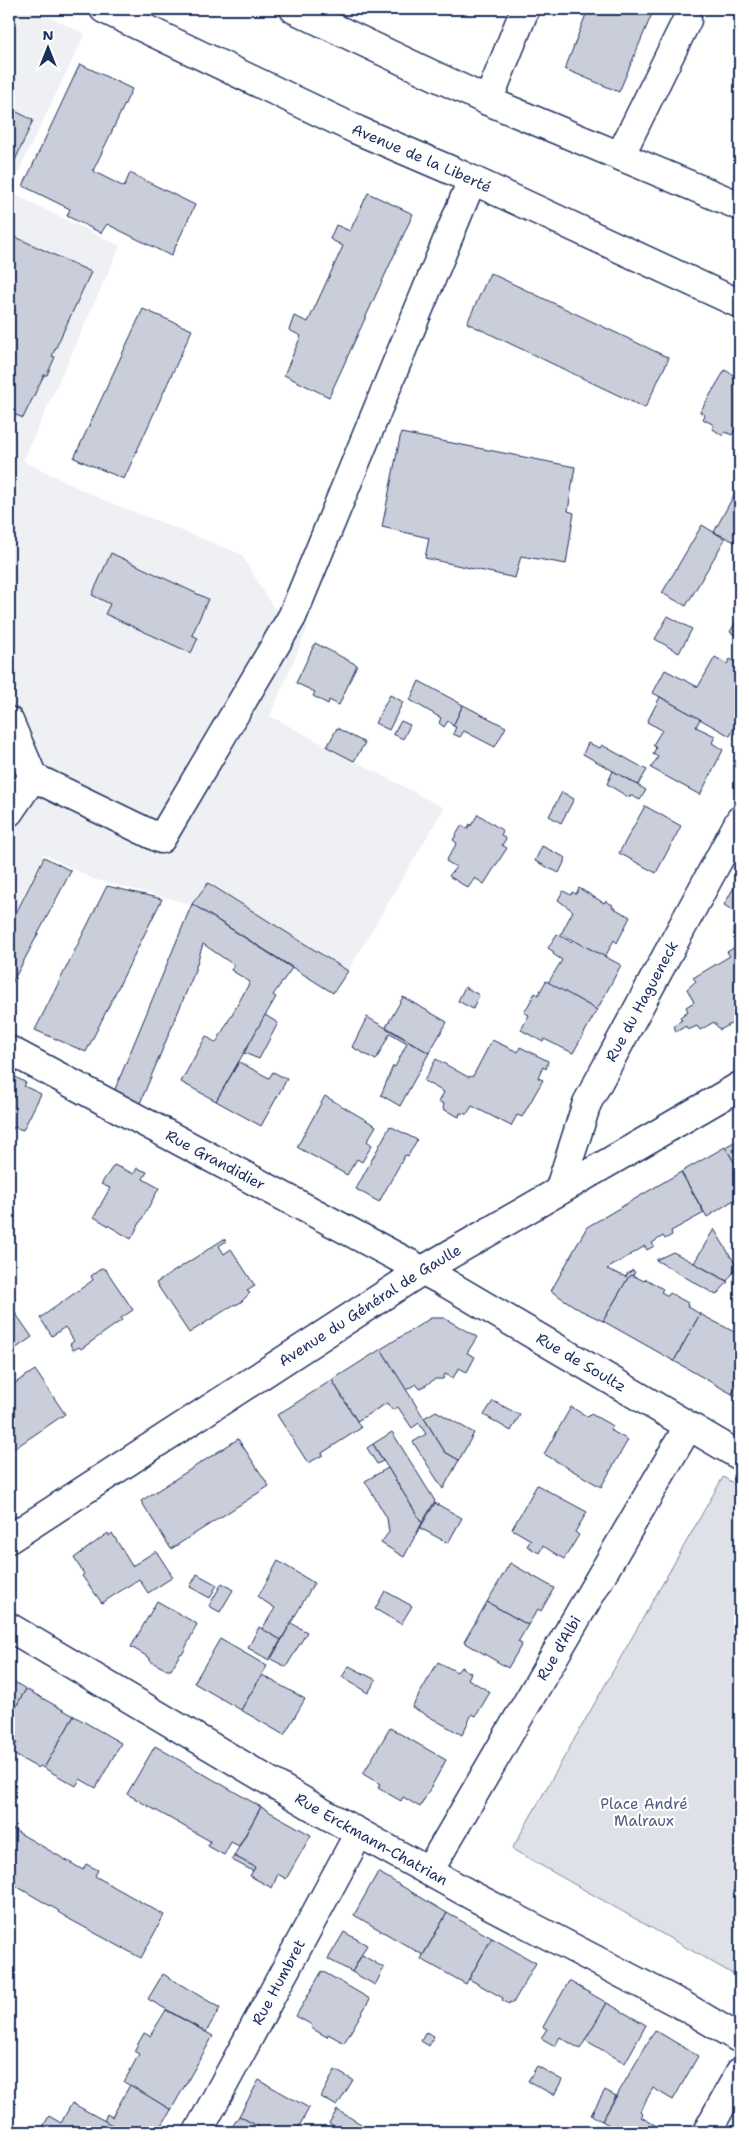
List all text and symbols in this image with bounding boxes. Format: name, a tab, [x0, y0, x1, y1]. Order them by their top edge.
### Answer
north arrow	[22, 22, 72, 72]
text: N	[42, 26, 54, 44]
street label: Avenue de la Liberté	[349, 119, 495, 197]
street label: Rue du Hagueneck	[601, 937, 683, 1065]
street label: Rue Grandidier	[162, 1125, 269, 1195]
street label: Avenue du Général de Gaulle	[275, 1240, 465, 1371]
street label: Rue de Soultz	[532, 1328, 630, 1397]
street label: Rue d'Albi	[532, 1612, 586, 1684]
street label: Rue Erckmann-Chatrian	[291, 1788, 451, 1890]
park label: Place André Malraux	[600, 1794, 688, 1831]
street label: Rue Humbret	[247, 1936, 310, 2029]

